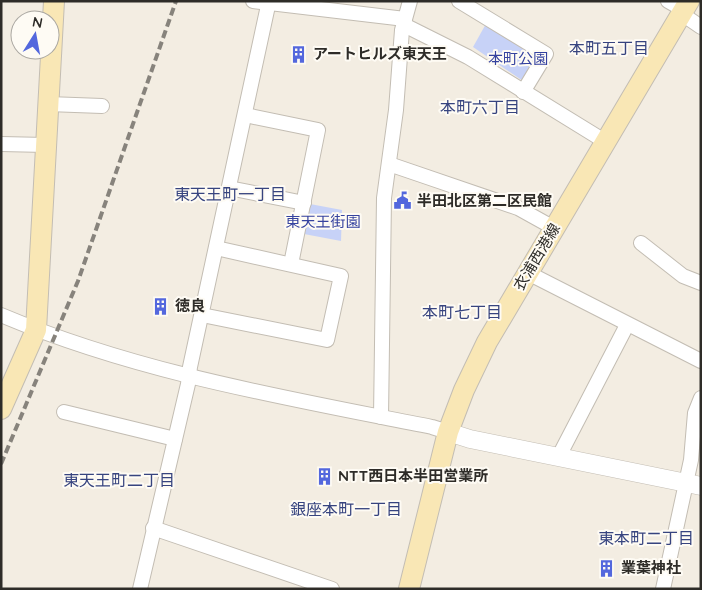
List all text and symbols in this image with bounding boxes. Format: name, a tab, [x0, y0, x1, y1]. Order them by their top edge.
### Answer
north arrow	[10, 10, 60, 60]
text: N	[31, 12, 44, 32]
district label: 本町五丁目	[569, 38, 649, 58]
building icon: アートヒルズ東天王	[289, 44, 309, 64]
place label: アートヒルズ東天王	[313, 44, 447, 63]
park label: 本町公園	[488, 49, 548, 68]
district label: 本町六丁目	[440, 97, 520, 117]
district label: 東天王町一丁目	[174, 184, 286, 204]
public building icon: 半田北区第二区民館	[393, 191, 413, 211]
place label: 半田北区第二区民館	[417, 191, 552, 210]
park label: 東天王街園	[285, 212, 361, 231]
street label: 衣浦西港線	[509, 220, 564, 294]
building icon: 徳良	[151, 296, 171, 316]
place label: 徳良	[175, 296, 205, 315]
district label: 本町七丁目	[422, 302, 502, 322]
building icon: NTT西日本半田営業所	[314, 466, 334, 486]
place label: NTT西日本半田営業所	[338, 466, 488, 485]
district label: 東天王町二丁目	[63, 470, 175, 490]
district label: 銀座本町一丁目	[290, 499, 402, 519]
district label: 東本町二丁目	[598, 528, 694, 548]
building icon: 業葉神社	[597, 558, 617, 578]
place label: 業葉神社	[621, 558, 681, 577]

